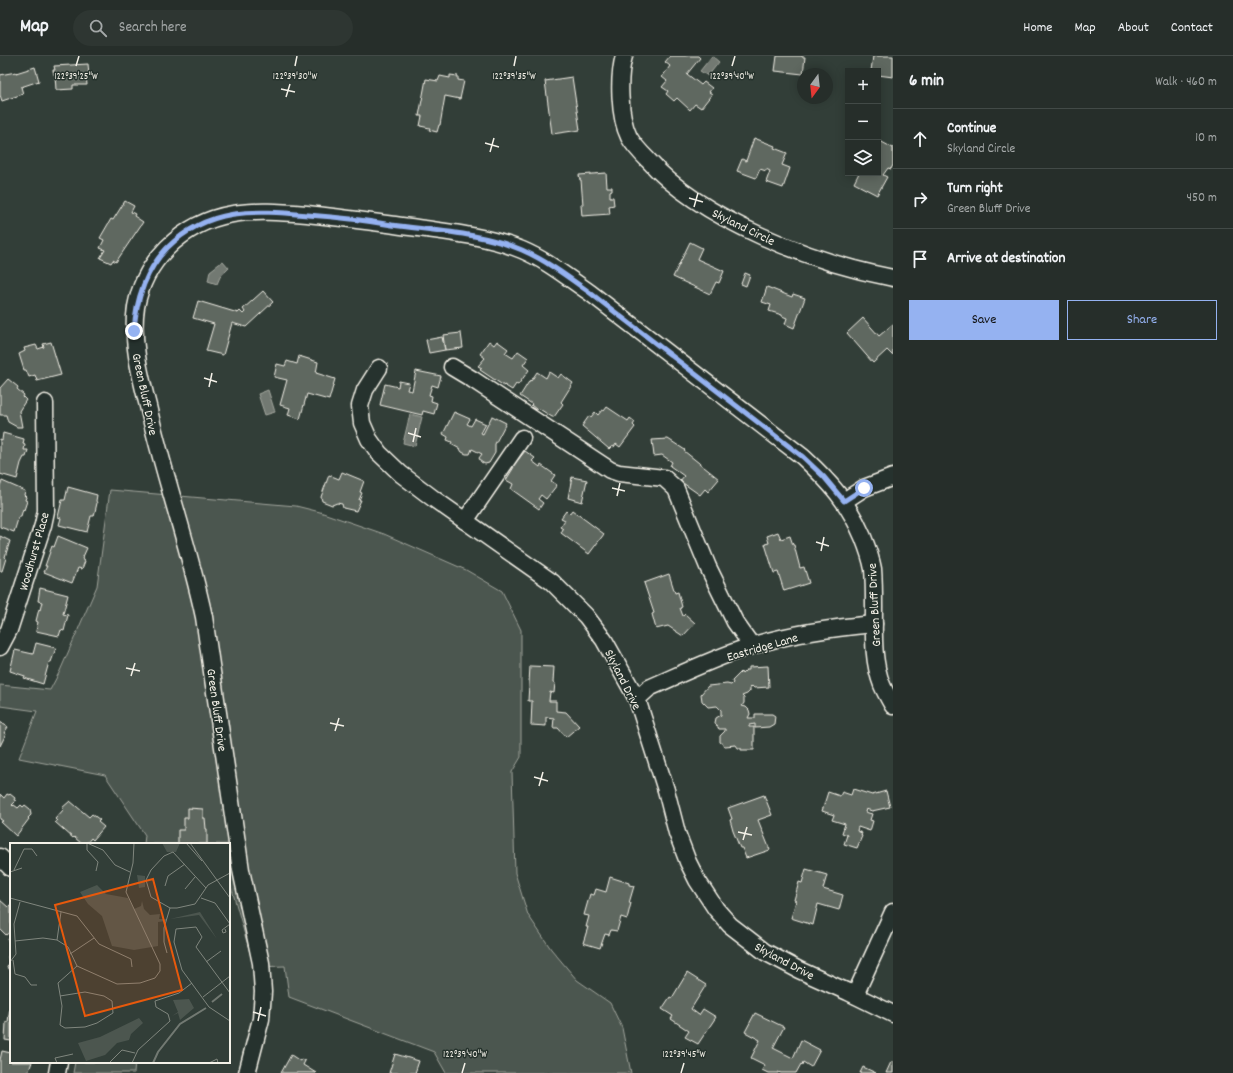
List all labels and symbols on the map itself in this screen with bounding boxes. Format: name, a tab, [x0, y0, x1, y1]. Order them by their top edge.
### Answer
north arrow	[797, 68, 833, 104]
text: 122°39'25"W	[54, 70, 98, 84]
text: 122°39'30"W	[273, 70, 317, 84]
text: 122°39'35"W	[492, 70, 536, 84]
text: 122°39'40"W	[710, 70, 754, 84]
street label: Skyland Circle	[708, 205, 778, 252]
route end	[125, 322, 143, 340]
street label: Green Bluff Drive	[126, 352, 162, 438]
route start	[855, 479, 873, 497]
street label: Woodhurst Place	[15, 510, 56, 593]
street label: Green Bluff Drive	[864, 562, 887, 647]
street label: Eastridge Lane	[725, 629, 801, 668]
street label: Skyland Drive	[598, 647, 645, 714]
street label: Green Bluff Drive	[200, 668, 231, 753]
inset map	[10, 843, 230, 1063]
street label: Skyland Drive	[750, 938, 818, 986]
text: 122°39'40"W	[443, 1048, 487, 1062]
text: 122°39'45"W	[662, 1048, 706, 1062]

